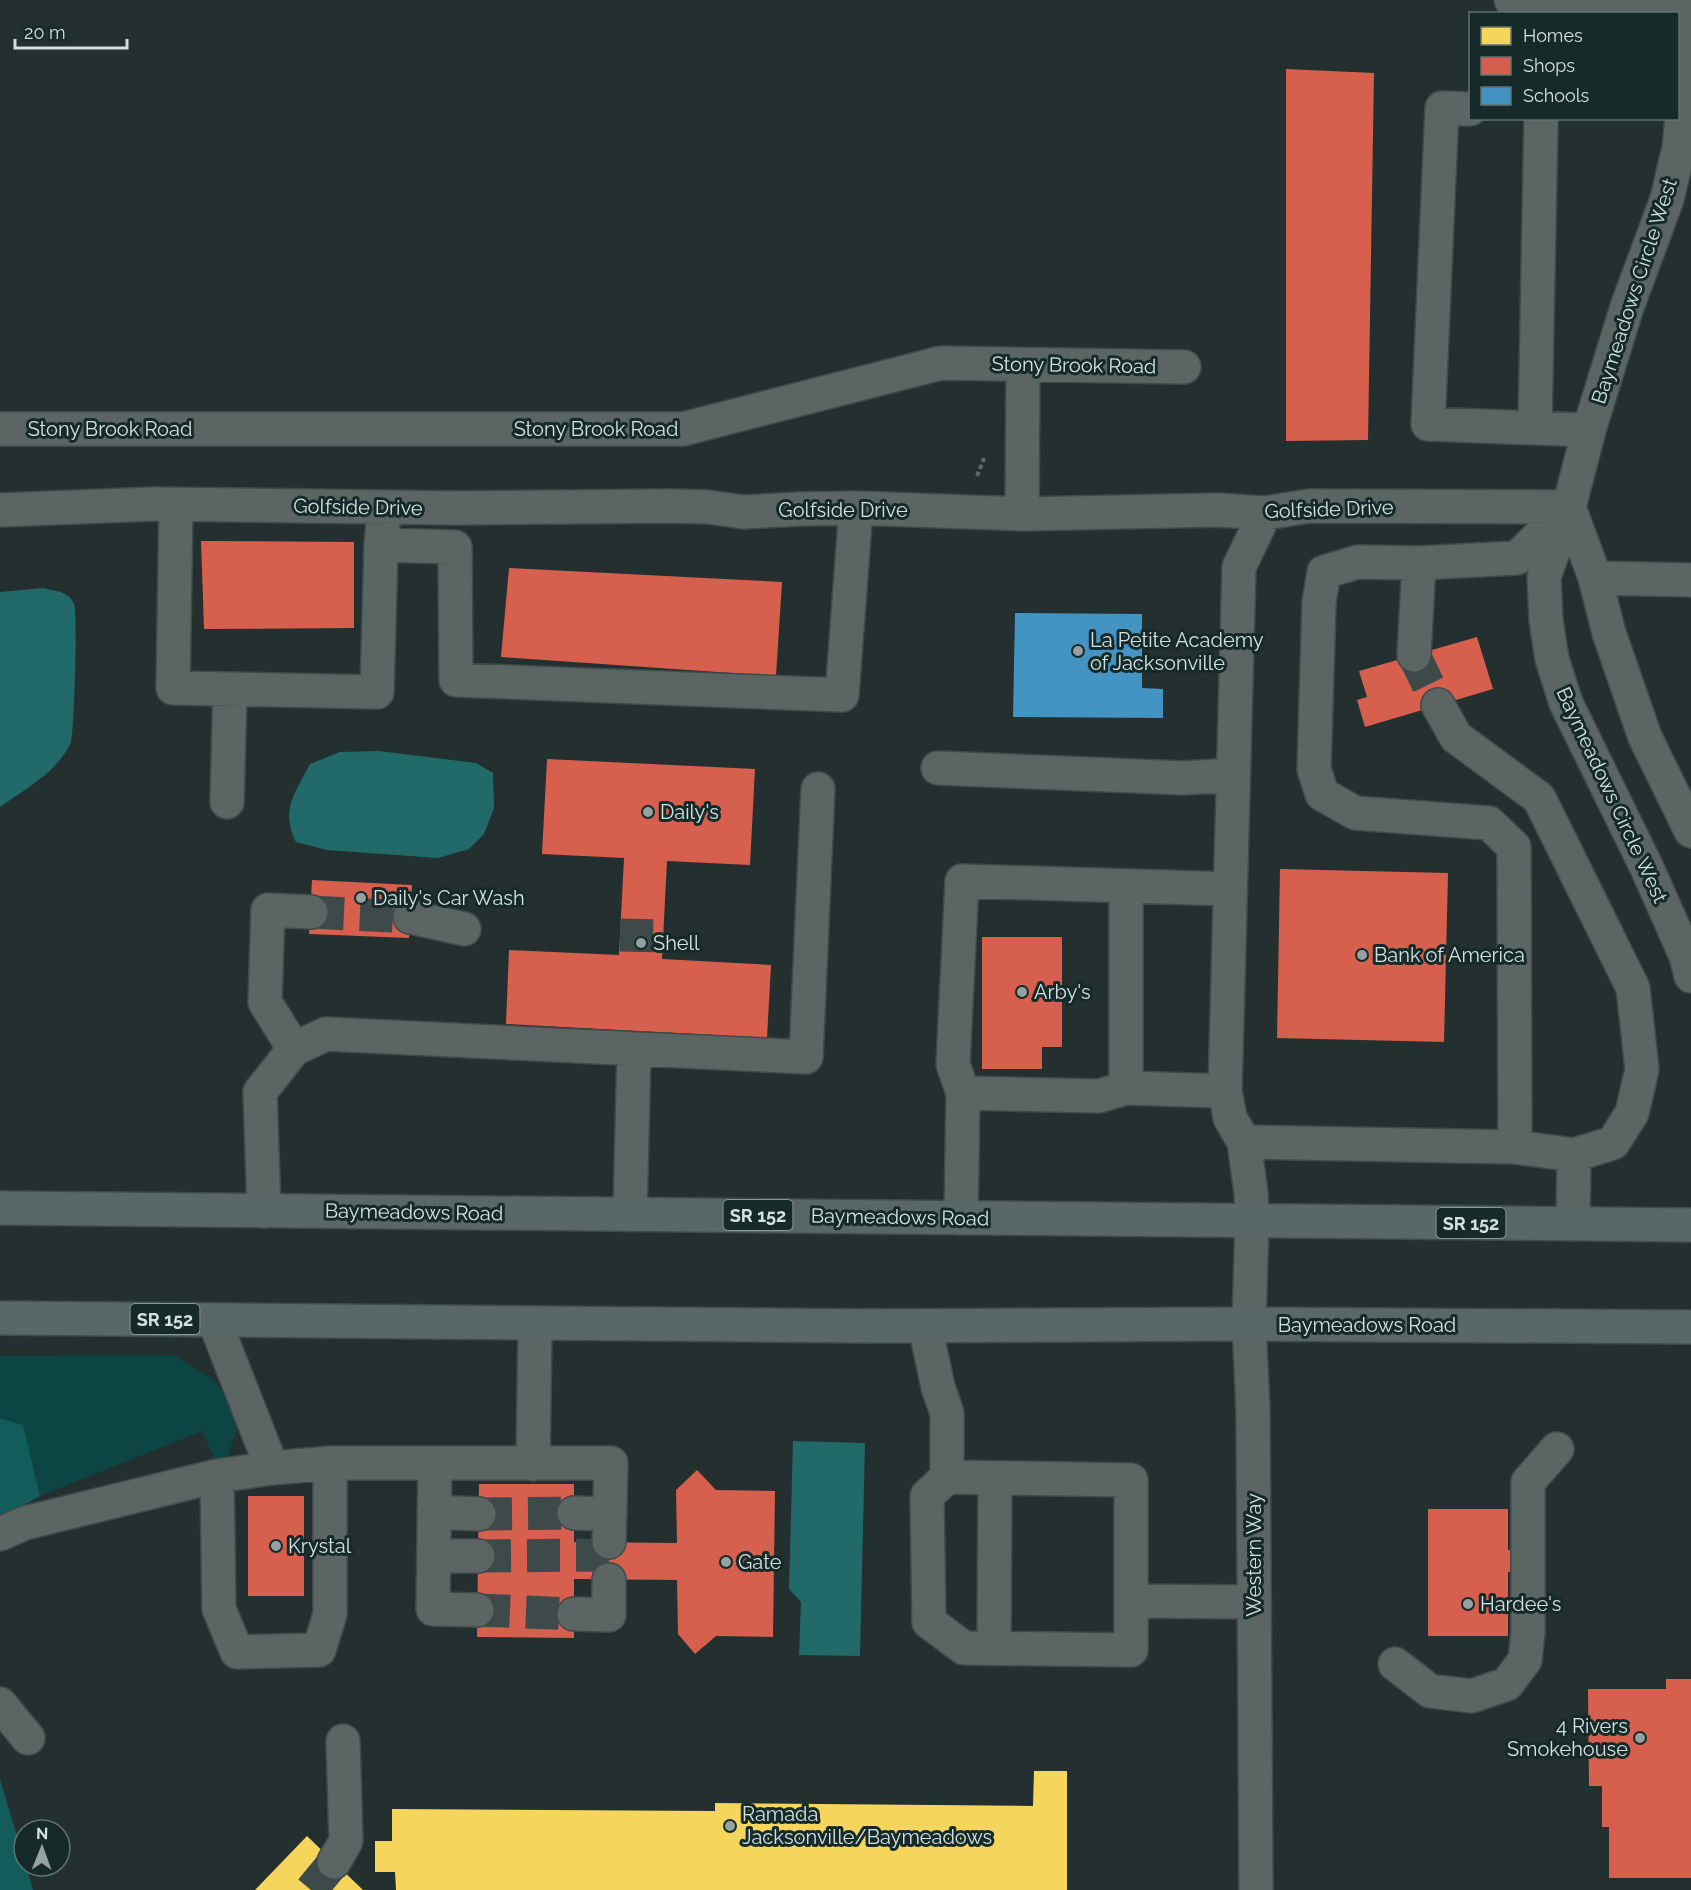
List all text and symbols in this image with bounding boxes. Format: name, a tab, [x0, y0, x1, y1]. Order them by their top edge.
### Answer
scale bar	[15, 12, 128, 50]
legend	[1469, 12, 1679, 120]
text: 20 m	[24, 22, 66, 43]
text: Homes	[1523, 25, 1583, 46]
text: Shops	[1523, 55, 1575, 76]
text: Schools	[1523, 85, 1590, 106]
street label: Baymeadows Circle West	[1586, 175, 1682, 407]
street label: Stony Brook Road	[991, 352, 1157, 378]
street label: Stony Brook Road	[28, 417, 192, 441]
street label: Stony Brook Road	[514, 417, 678, 441]
street label: Golfside Drive	[293, 494, 423, 520]
street label: Golfside Drive	[1264, 495, 1394, 523]
street label: Golfside Drive	[778, 498, 908, 522]
place label: La Petite Academy of Jacksonville	[1090, 628, 1264, 675]
marker: La Petite Academy of Jacksonville	[1071, 644, 1085, 658]
street label: Baymeadows Circle West	[1551, 683, 1673, 907]
place label: Daily's	[660, 800, 719, 824]
marker: Daily's	[641, 805, 655, 819]
place label: Daily's Car Wash	[373, 886, 525, 910]
marker: Daily's Car Wash	[354, 891, 368, 905]
place label: Shell	[653, 931, 700, 955]
marker: Shell	[634, 936, 648, 950]
place label: Bank of America	[1374, 943, 1525, 967]
marker: Bank of America	[1355, 948, 1369, 962]
place label: Arby's	[1034, 980, 1091, 1004]
marker: Arby's	[1015, 985, 1029, 999]
street label: Baymeadows Road	[325, 1198, 503, 1226]
road number: SR 152	[724, 1200, 792, 1230]
street label: Baymeadows Road	[811, 1203, 989, 1231]
road number: SR 152	[1436, 1208, 1506, 1238]
road number: SR 152	[130, 1304, 200, 1334]
street label: Baymeadows Road	[1278, 1313, 1456, 1337]
street label: Western Way	[1242, 1493, 1266, 1617]
place label: Krystal	[288, 1534, 352, 1558]
marker: Krystal	[269, 1539, 283, 1553]
place label: Gate	[738, 1550, 782, 1574]
marker: Gate	[719, 1555, 733, 1569]
place label: Hardee's	[1480, 1592, 1561, 1616]
marker: Hardee's	[1461, 1597, 1475, 1611]
place label: 4 Rivers Smokehouse	[1507, 1714, 1628, 1761]
marker: 4 Rivers Smokehouse	[1633, 1731, 1647, 1745]
place label: Ramada Jacksonville/Baymeadows	[742, 1802, 992, 1849]
north arrow	[12, 1818, 72, 1878]
marker: Ramada Jacksonville/Baymeadows	[723, 1819, 737, 1833]
text: N	[36, 1824, 49, 1843]

